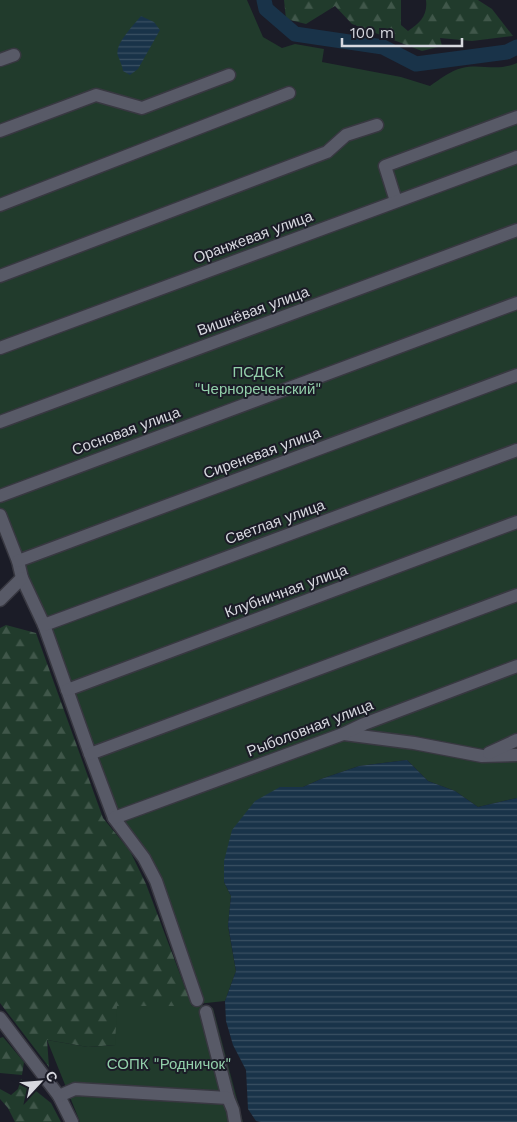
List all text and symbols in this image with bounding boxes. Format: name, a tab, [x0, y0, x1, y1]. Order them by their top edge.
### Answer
scale bar	[342, 15, 462, 47]
text: 100 m	[350, 24, 394, 42]
street label: Оранжевая улица	[191, 207, 316, 267]
street label: Вишнёвая улица	[195, 282, 312, 340]
park label: ПСДСК "Чернореченский"	[195, 363, 321, 398]
street label: Сосновая улица	[69, 403, 183, 459]
street label: Сиреневая улица	[201, 423, 324, 483]
street label: Светлая улица	[223, 495, 328, 548]
street label: Клубничная улица	[222, 560, 350, 622]
street label: Рыболовная улица	[244, 695, 376, 760]
park label: СОПК "Родничок"	[107, 1055, 231, 1073]
north arrow	[15, 1057, 65, 1107]
text: С	[42, 1068, 61, 1084]

